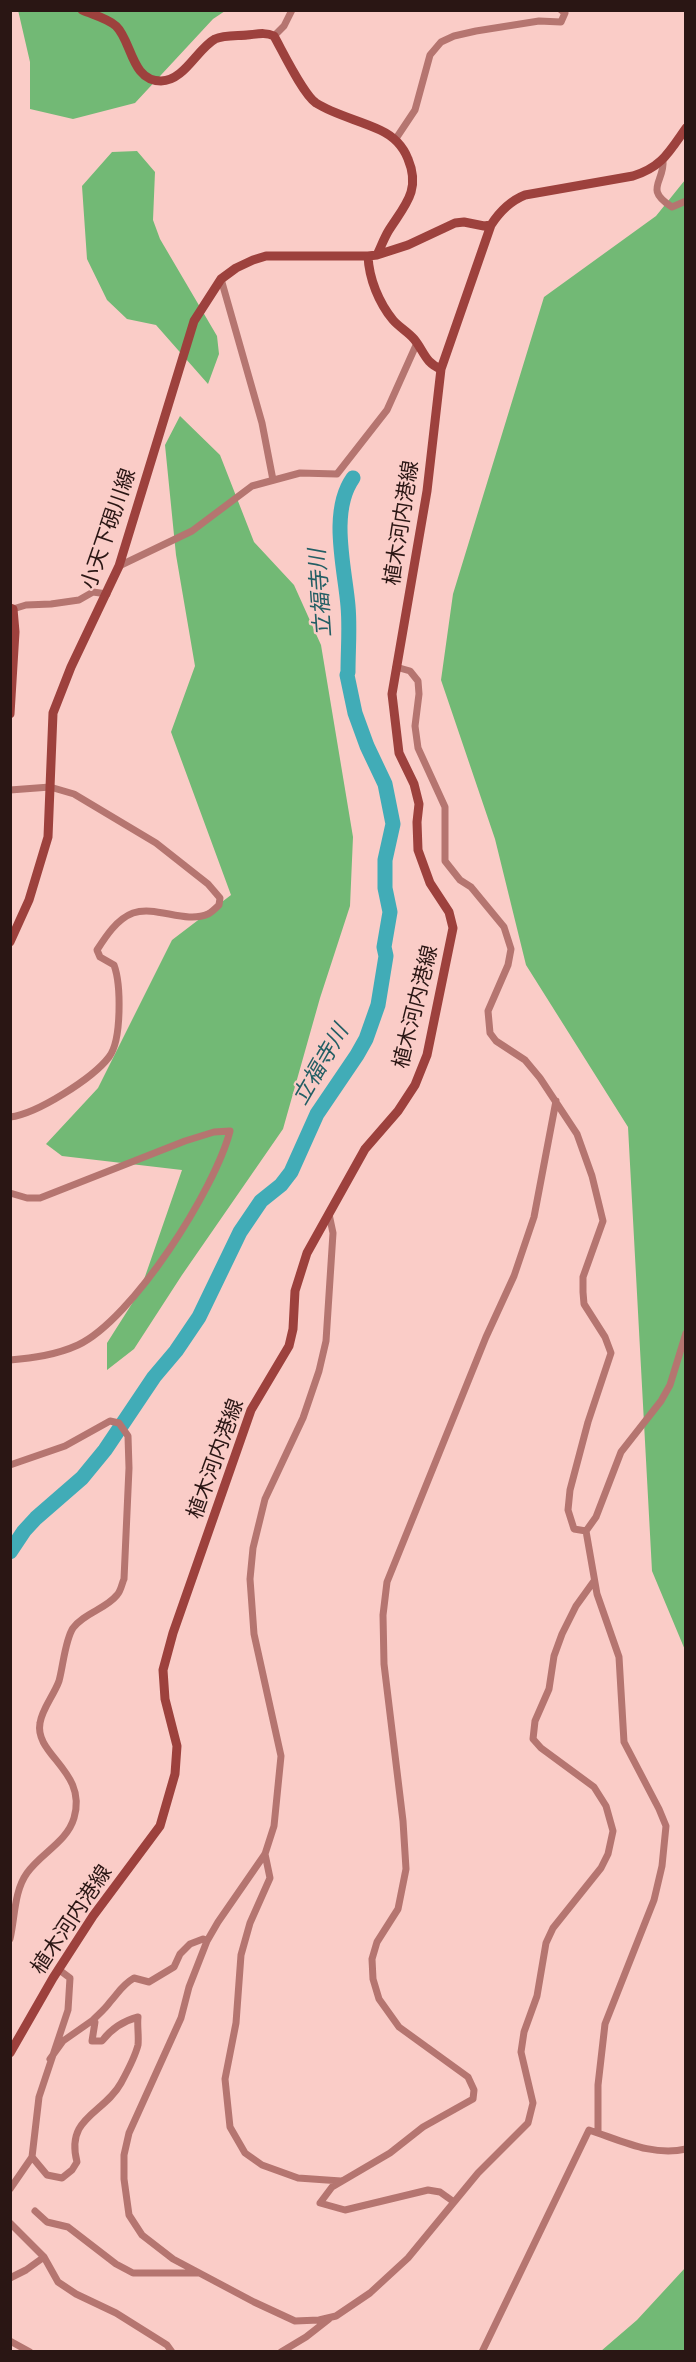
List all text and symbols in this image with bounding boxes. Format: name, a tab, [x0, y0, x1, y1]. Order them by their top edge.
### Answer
street label: 植木河内港線	[380, 459, 424, 587]
street label: 小天下硯川線	[77, 465, 141, 593]
water label: 立福寺川	[305, 548, 337, 638]
street label: 植木河内港線	[389, 943, 443, 1071]
water label: 立福寺川	[288, 1020, 354, 1110]
street label: 植木河内港線	[183, 1395, 249, 1523]
street label: 植木河内港線	[26, 1861, 118, 1979]

